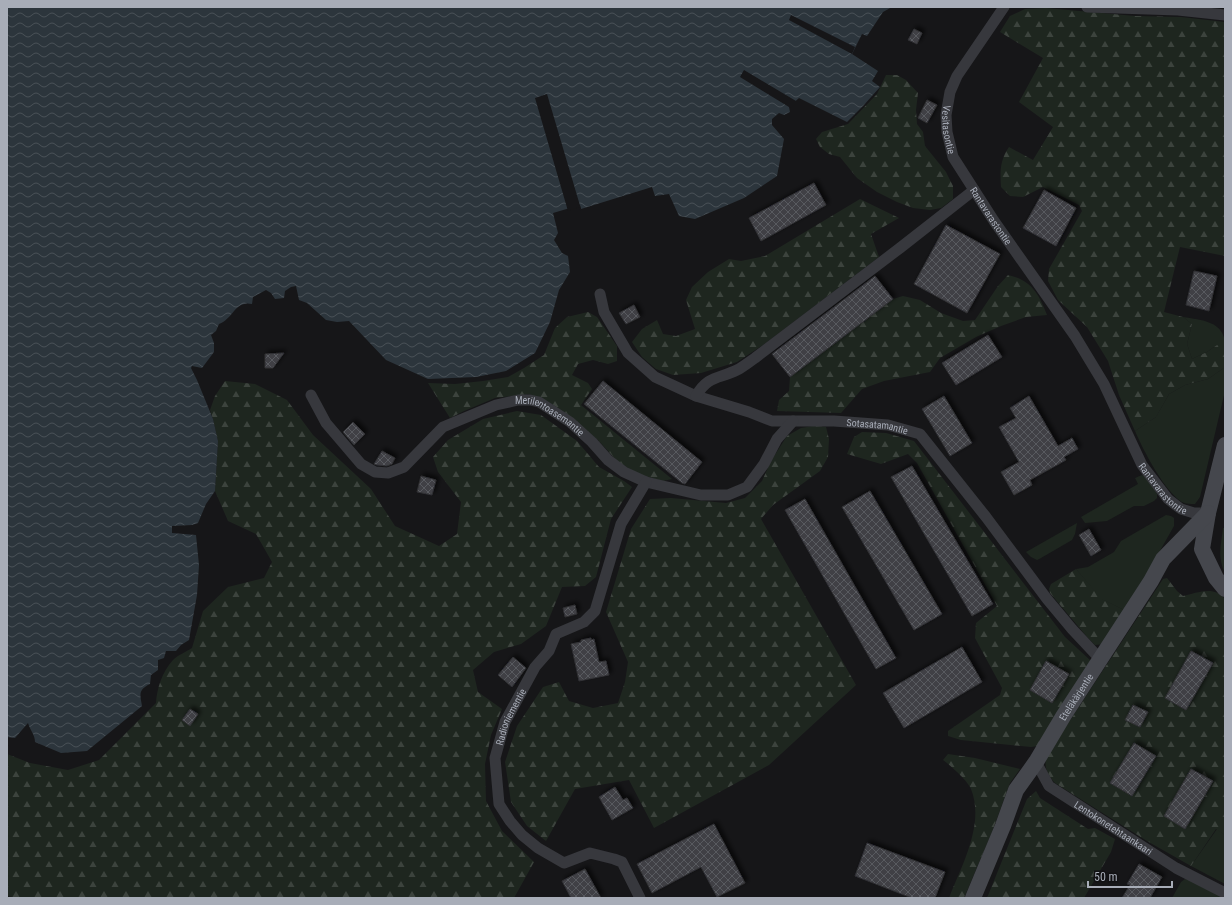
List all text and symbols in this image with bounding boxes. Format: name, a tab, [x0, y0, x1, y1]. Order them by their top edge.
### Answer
street label: Vesitasontie	[940, 104, 958, 155]
street label: Rantavarastontie	[968, 185, 1014, 247]
street label: Merilentoasemantie	[515, 395, 587, 438]
street label: Sotasatamantie	[846, 416, 910, 436]
street label: Rantavarastontie	[1137, 460, 1188, 516]
street label: Eteläkärjentie	[1057, 671, 1095, 722]
street label: Radioniementie	[493, 686, 528, 746]
street label: Lentokonetehtaankaari	[1072, 798, 1154, 857]
scale bar	[1088, 863, 1172, 889]
text: 50 m	[1094, 870, 1118, 884]

